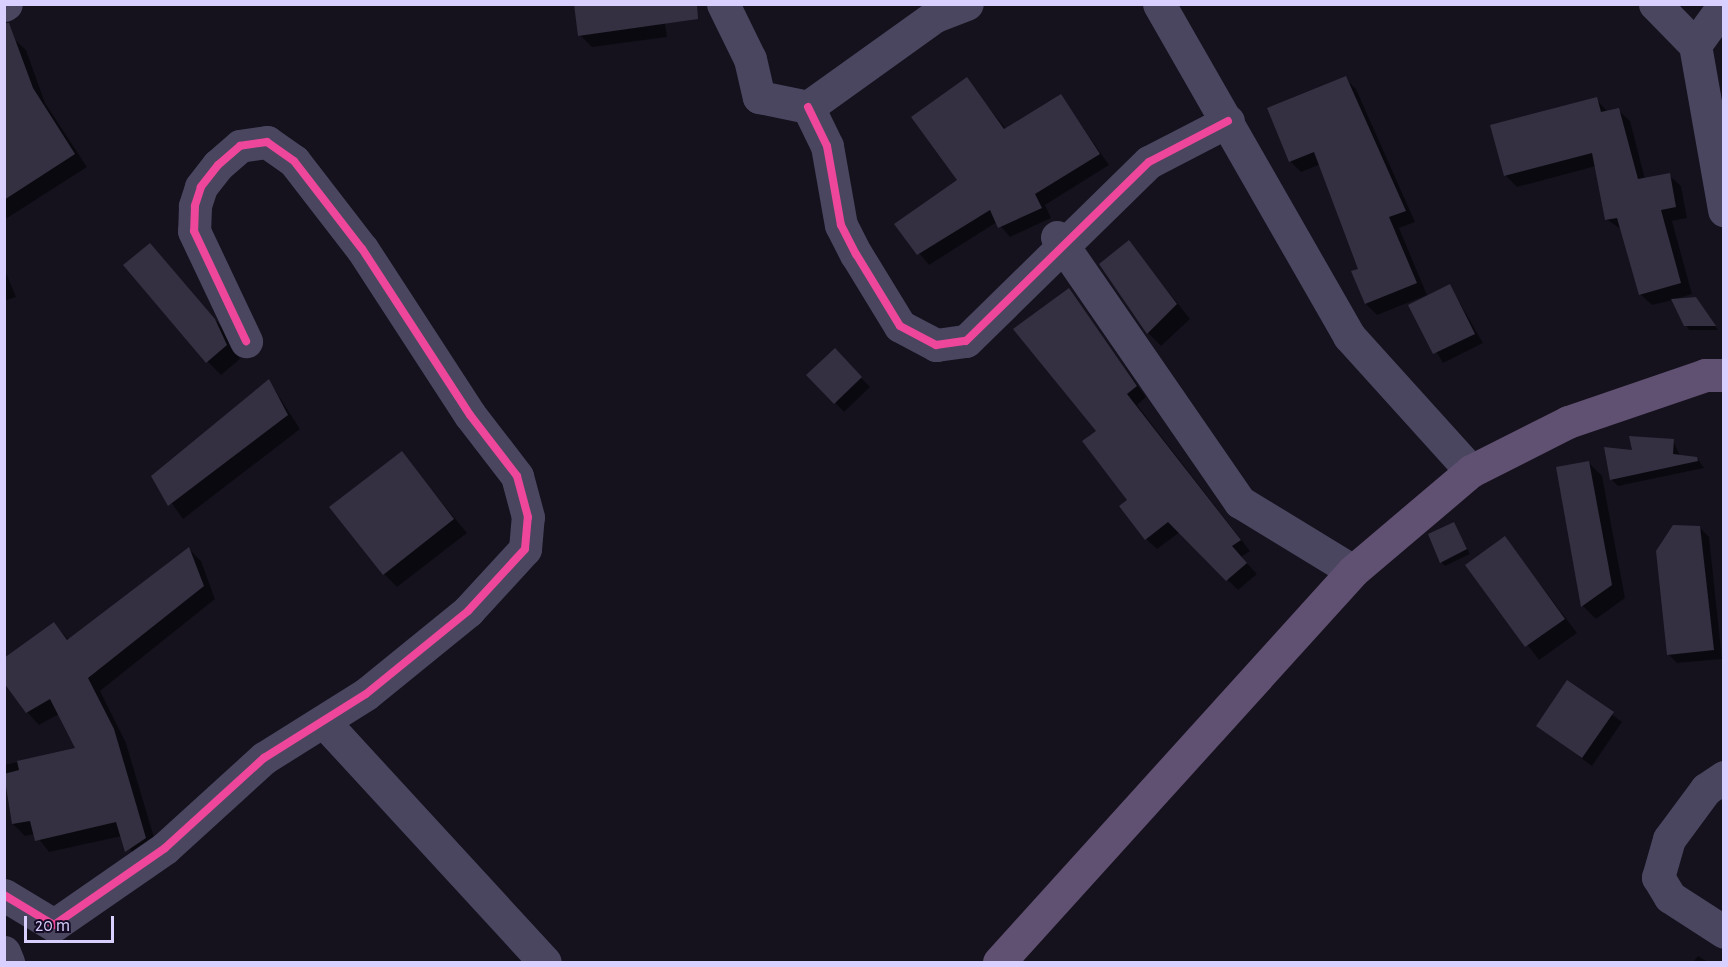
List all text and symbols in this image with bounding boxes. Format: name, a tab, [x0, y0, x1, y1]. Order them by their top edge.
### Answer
scale bar	[27, 904, 117, 942]
text: 20 m	[35, 917, 70, 935]

